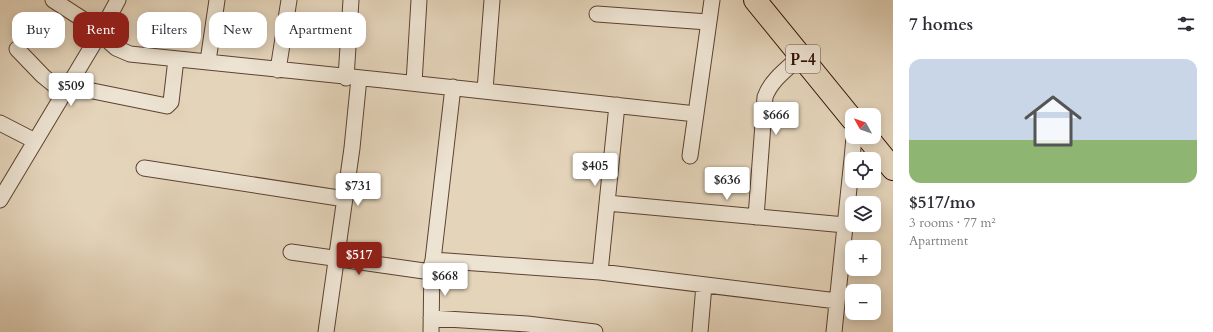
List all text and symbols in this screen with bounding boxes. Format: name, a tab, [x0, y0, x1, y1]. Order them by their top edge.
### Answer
chip: Buy	[12, 12, 65, 48]
chip: Rent	[73, 12, 129, 48]
chip: Filters	[137, 12, 201, 48]
chip: New	[209, 12, 267, 48]
chip: Apartment	[275, 12, 366, 48]
text: 7 homes	[909, 13, 973, 36]
icon: filters	[1175, 13, 1197, 35]
road number: P-4	[786, 45, 820, 73]
pin: $509	[47, 73, 95, 107]
text: $509	[58, 77, 84, 95]
icon: home	[1017, 85, 1089, 157]
pin: $666	[752, 102, 800, 136]
text: $666	[763, 106, 789, 124]
north arrow	[845, 108, 881, 144]
map controls	[845, 108, 881, 320]
button: locate	[845, 152, 881, 188]
pin: $405	[571, 153, 619, 187]
text: $405	[582, 157, 608, 175]
pin: $636	[703, 167, 751, 201]
text: $636	[714, 171, 740, 189]
pin: $731	[334, 173, 382, 207]
text: $731	[345, 177, 371, 195]
text: $517/mo	[909, 191, 975, 214]
button: layers	[845, 196, 881, 232]
text: 3 rooms · 77 m²	[909, 214, 996, 232]
text: Apartment	[909, 232, 968, 250]
button: +	[845, 240, 881, 276]
pin: $517	[335, 242, 383, 276]
text: $517	[346, 246, 372, 264]
pin: $668	[421, 263, 469, 297]
text: $668	[432, 267, 458, 285]
button: −	[845, 284, 881, 320]

